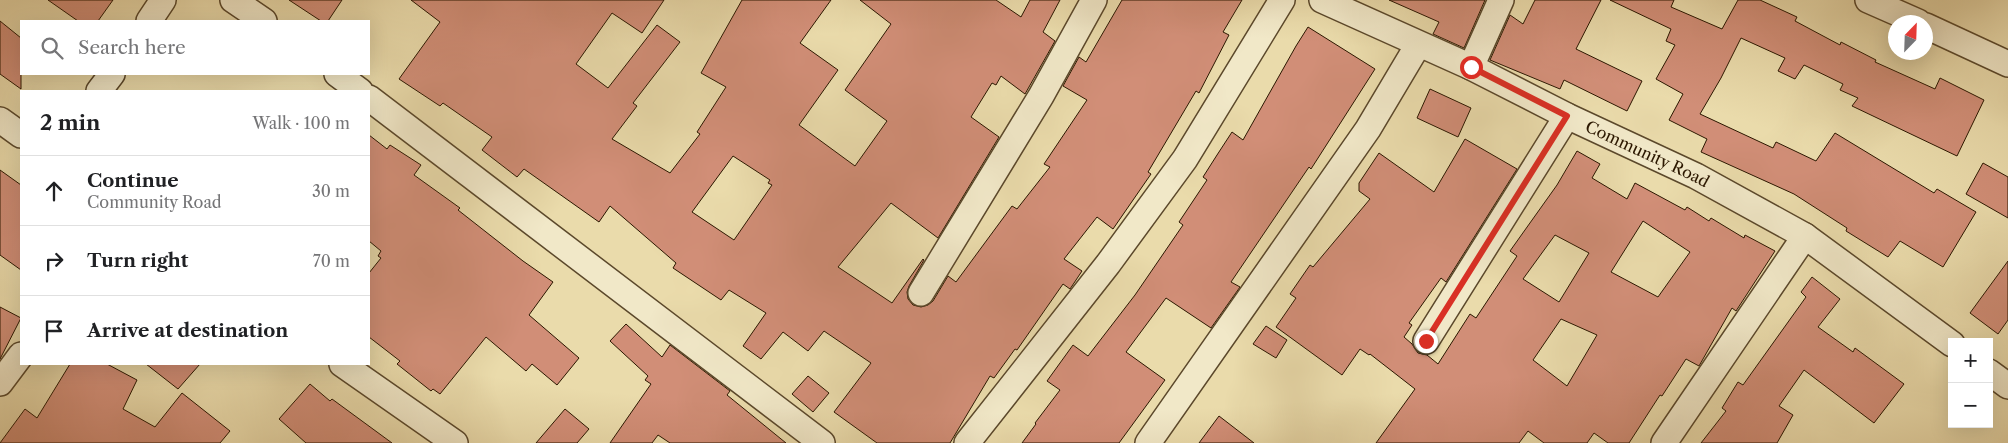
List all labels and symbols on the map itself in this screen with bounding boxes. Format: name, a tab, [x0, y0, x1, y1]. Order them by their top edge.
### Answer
north arrow	[1888, 15, 1933, 60]
route start	[1460, 56, 1483, 79]
street label: Community Road	[1582, 116, 1713, 192]
route end	[1415, 330, 1438, 353]

